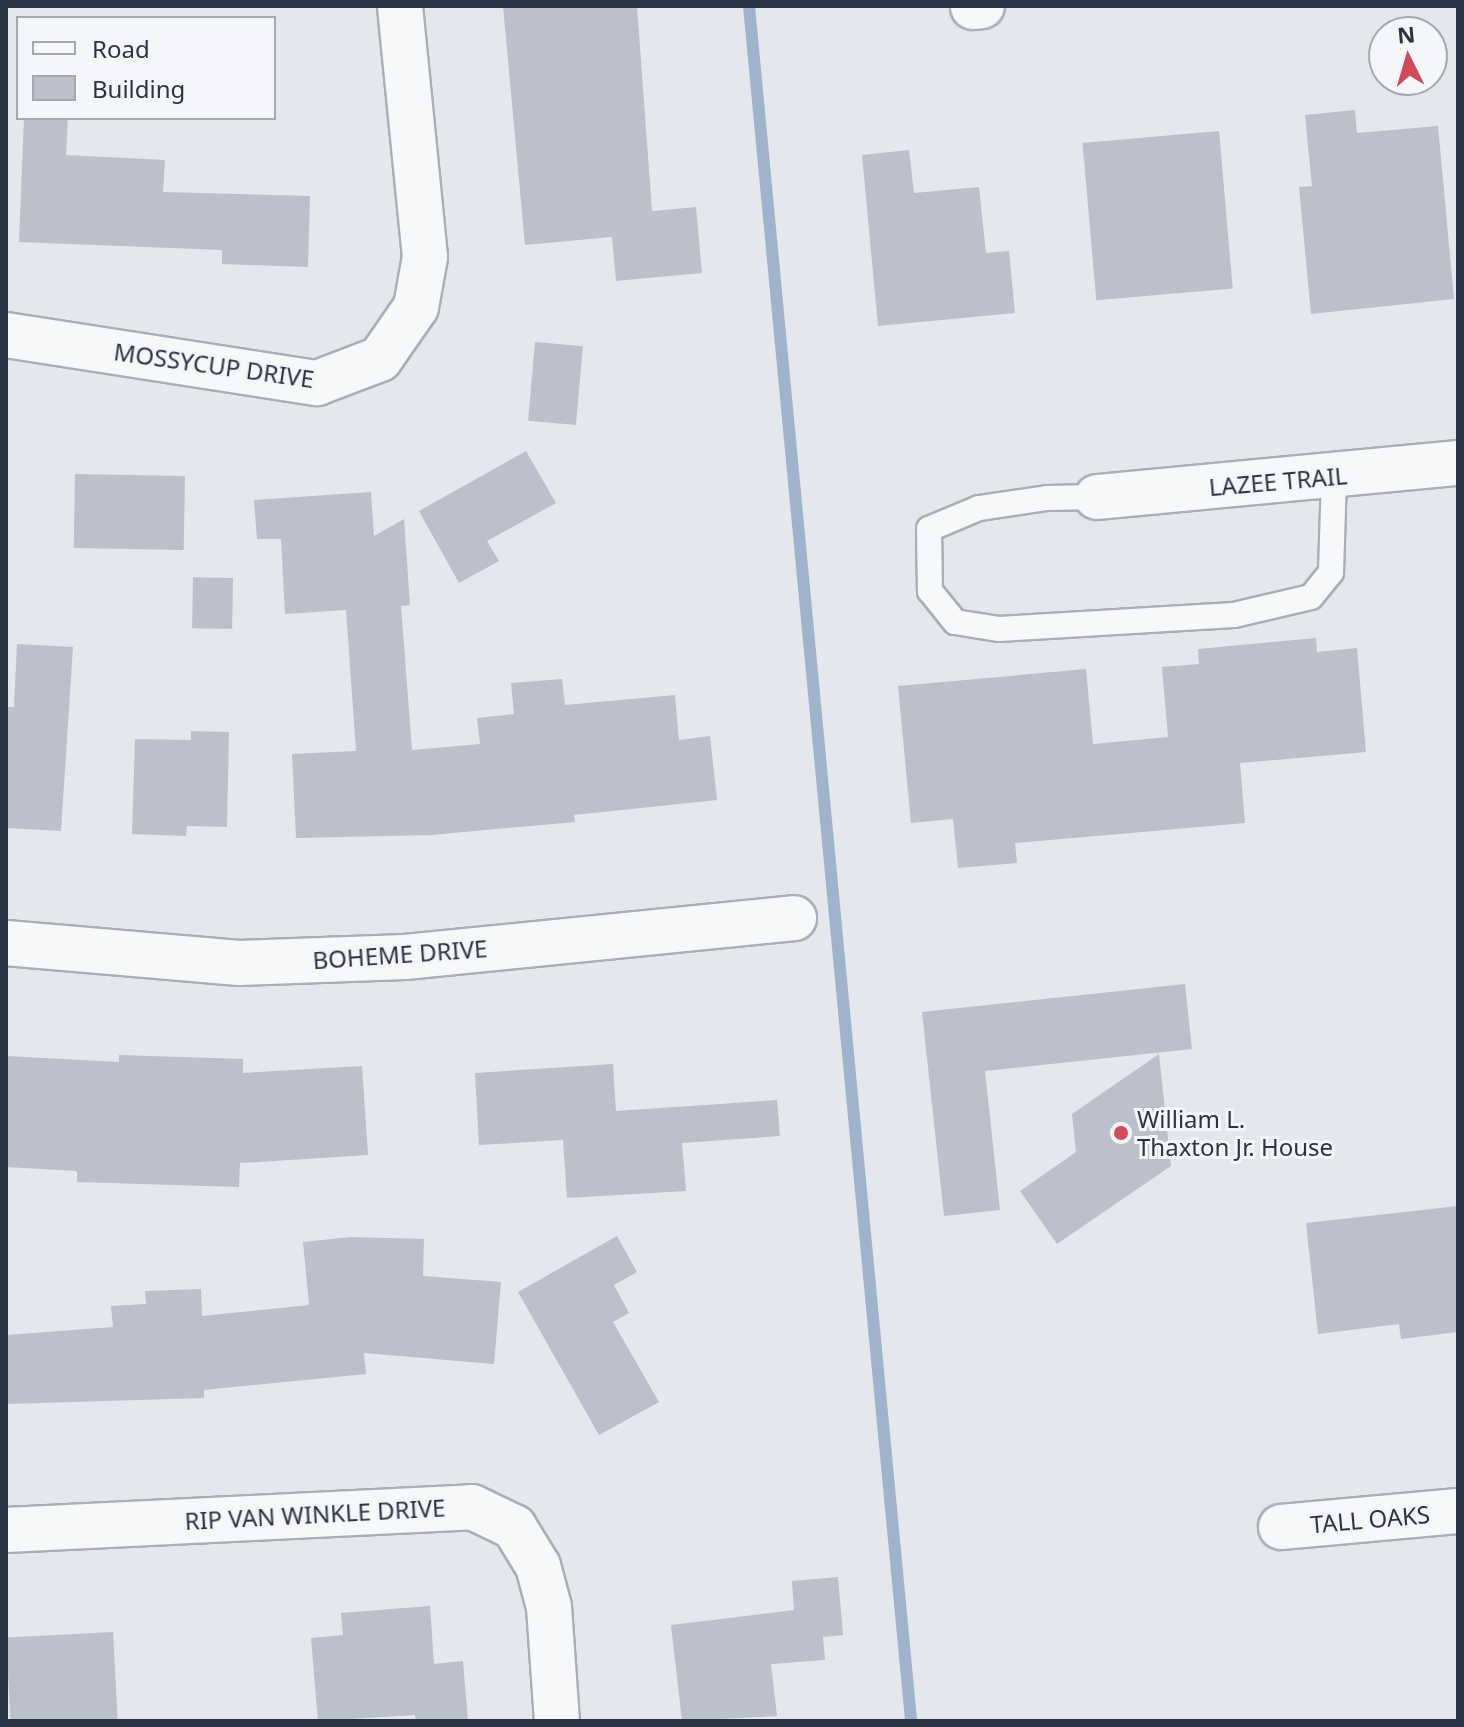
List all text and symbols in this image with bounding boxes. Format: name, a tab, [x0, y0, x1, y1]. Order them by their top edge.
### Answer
legend	[16, 16, 276, 120]
north arrow	[1368, 16, 1448, 96]
text: N	[1396, 18, 1416, 50]
text: Road	[92, 32, 150, 65]
text: Building	[92, 72, 185, 105]
street label: MOSSYCUP DRIVE	[112, 337, 316, 393]
street label: LAZEE TRAIL	[1208, 461, 1348, 501]
street label: BOHEME DRIVE	[312, 934, 488, 974]
place label: William L. Thaxton Jr. House	[1137, 1105, 1333, 1161]
marker: William L. Thaxton Jr. House	[1112, 1124, 1130, 1142]
street label: RIP VAN WINKLE DRIVE	[184, 1493, 446, 1535]
street label: TALL OAKS	[1309, 1499, 1431, 1539]

